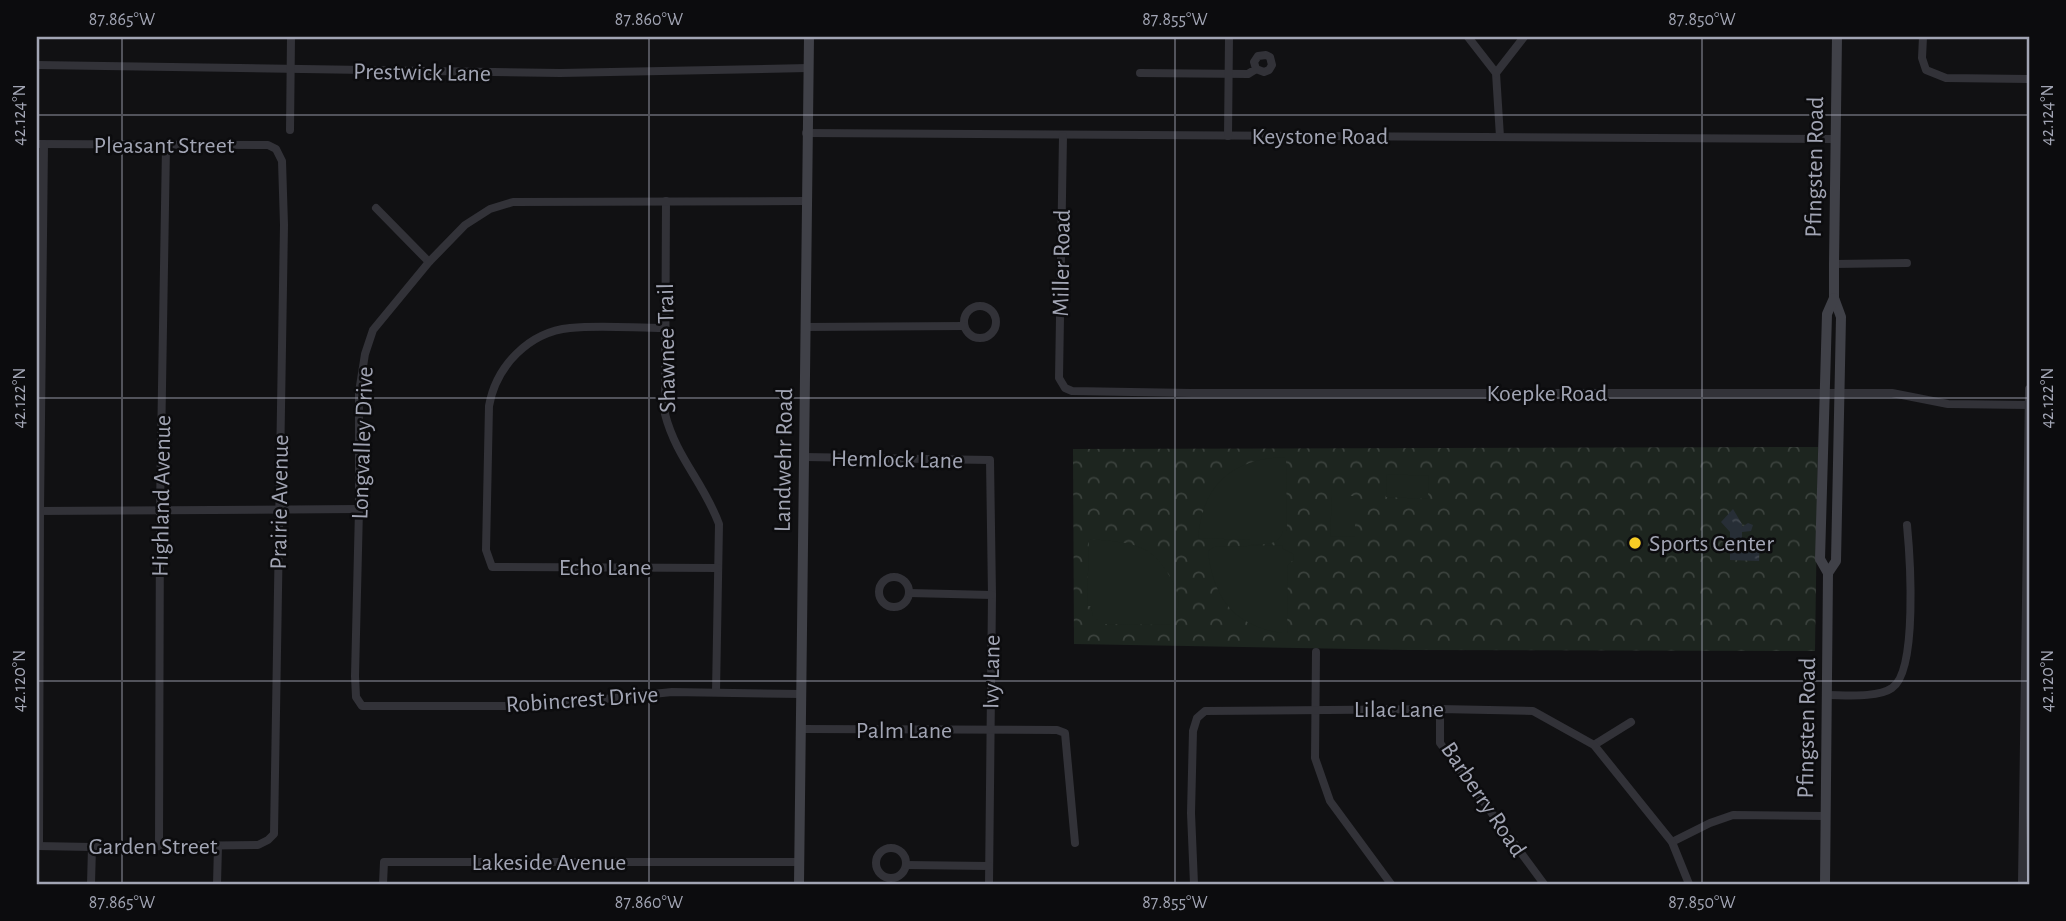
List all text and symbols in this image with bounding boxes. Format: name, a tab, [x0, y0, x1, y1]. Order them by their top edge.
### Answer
text: 87.865°W	[89, 11, 155, 29]
text: 87.860°W	[615, 11, 683, 29]
text: 87.855°W	[1142, 11, 1208, 29]
text: 87.850°W	[1668, 11, 1736, 29]
street label: Prestwick Lane	[353, 60, 491, 86]
text: 42.124°N	[11, 84, 29, 146]
text: 42.124°N	[2039, 84, 2057, 146]
street label: Pfingsten Road	[1802, 96, 1828, 238]
street label: Keystone Road	[1252, 125, 1388, 149]
street label: Pleasant Street	[94, 134, 235, 158]
street label: Miller Road	[1049, 209, 1075, 317]
street label: Shawnee Trail	[654, 283, 680, 413]
street label: Longvalley Drive	[348, 366, 378, 520]
text: 42.122°N	[11, 367, 29, 429]
text: 42.122°N	[2039, 367, 2057, 429]
street label: Koepke Road	[1487, 382, 1607, 406]
street label: Landwehr Road	[771, 388, 797, 532]
street label: Highland Avenue	[149, 415, 175, 577]
street label: Prairie Avenue	[267, 434, 293, 570]
street label: Hemlock Lane	[831, 447, 963, 473]
place label: Sports Center	[1649, 532, 1774, 556]
marker: Sports Center	[1627, 535, 1643, 551]
street label: Echo Lane	[559, 556, 651, 580]
street label: Ivy Lane	[979, 635, 1005, 709]
text: 42.120°N	[11, 650, 29, 712]
text: 42.120°N	[2039, 650, 2057, 712]
street label: Pfingsten Road	[1794, 657, 1820, 799]
street label: Robincrest Drive	[505, 683, 659, 717]
street label: Lilac Lane	[1354, 698, 1444, 722]
street label: Palm Lane	[856, 719, 952, 743]
street label: Barberry Road	[1436, 738, 1530, 861]
street label: Garden Street	[88, 835, 218, 859]
street label: Lakeside Avenue	[472, 851, 626, 875]
text: 87.865°W	[89, 894, 155, 912]
text: 87.860°W	[615, 894, 683, 912]
text: 87.855°W	[1142, 894, 1208, 912]
text: 87.850°W	[1668, 894, 1736, 912]

